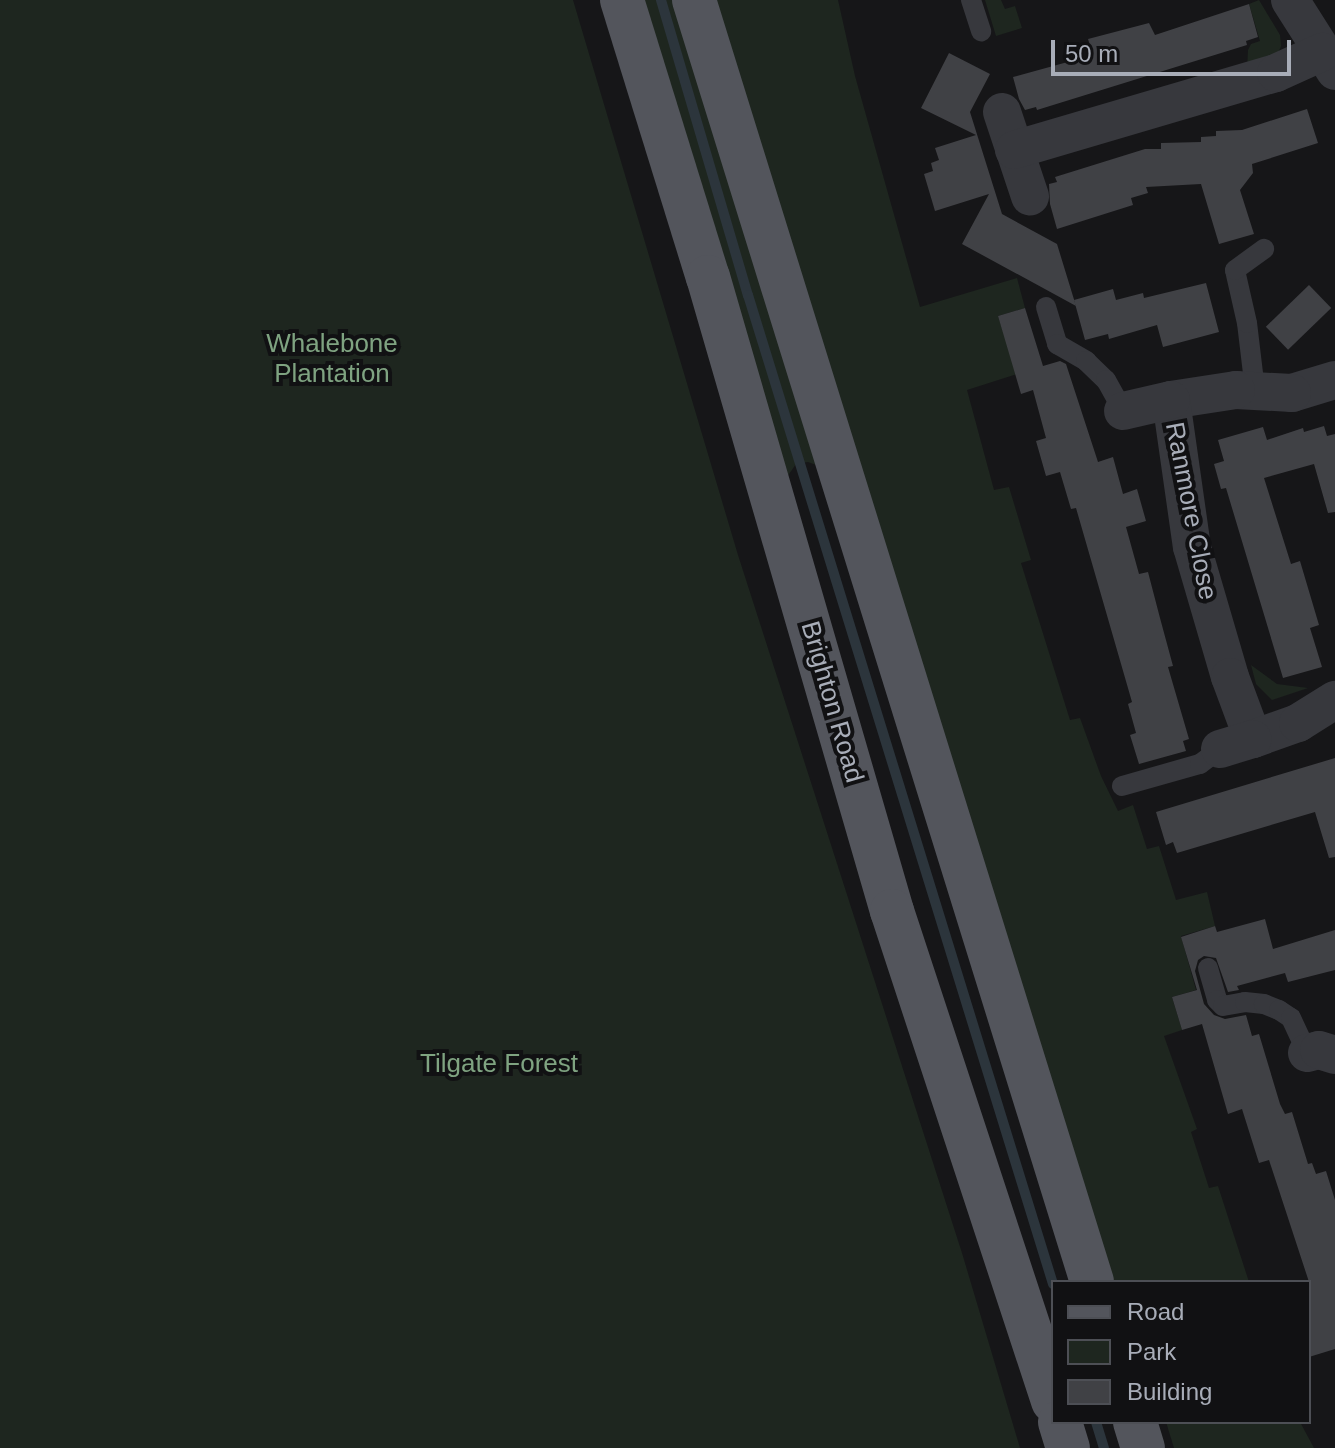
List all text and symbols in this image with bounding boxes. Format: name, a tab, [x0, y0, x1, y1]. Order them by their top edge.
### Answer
scale bar	[1055, 24, 1295, 74]
text: 50 m	[1065, 40, 1118, 67]
park label: Whalebone Plantation	[266, 328, 398, 390]
street label: Ranmore Close	[1158, 419, 1224, 603]
street label: Brighton Road	[794, 618, 870, 786]
park label: Tilgate Forest	[420, 1048, 578, 1080]
legend	[1051, 1280, 1311, 1424]
text: Road	[1127, 1298, 1184, 1325]
text: Park	[1127, 1338, 1176, 1365]
text: Building	[1127, 1378, 1212, 1405]

